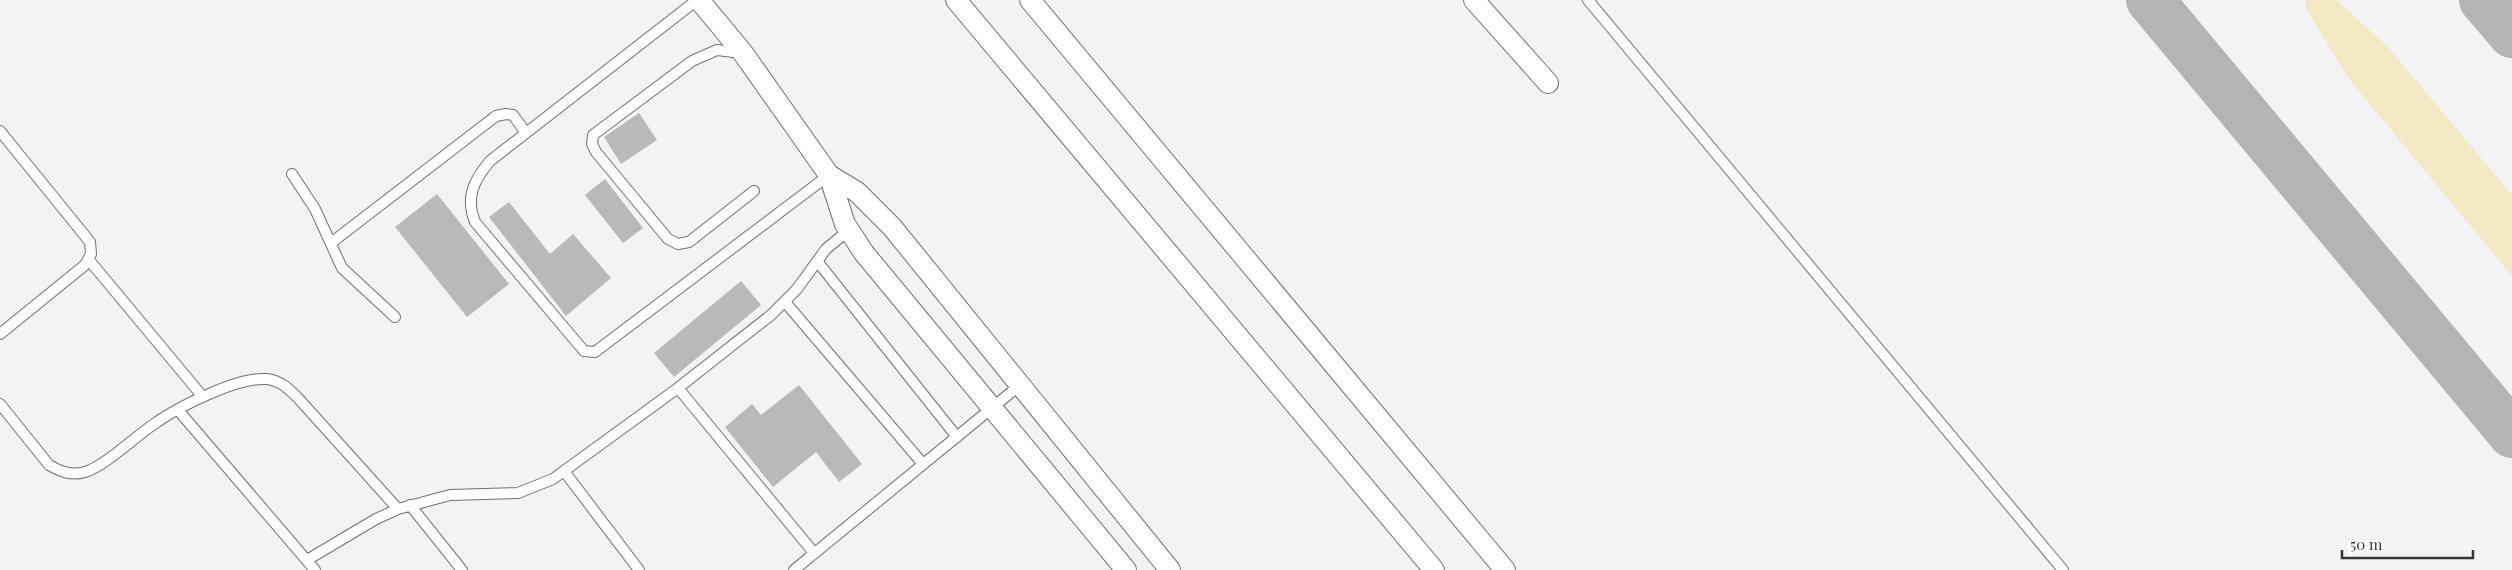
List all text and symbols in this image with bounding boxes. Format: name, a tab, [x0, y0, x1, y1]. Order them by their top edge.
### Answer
scale bar	[2342, 528, 2473, 560]
text: 50 m	[2350, 534, 2383, 554]

